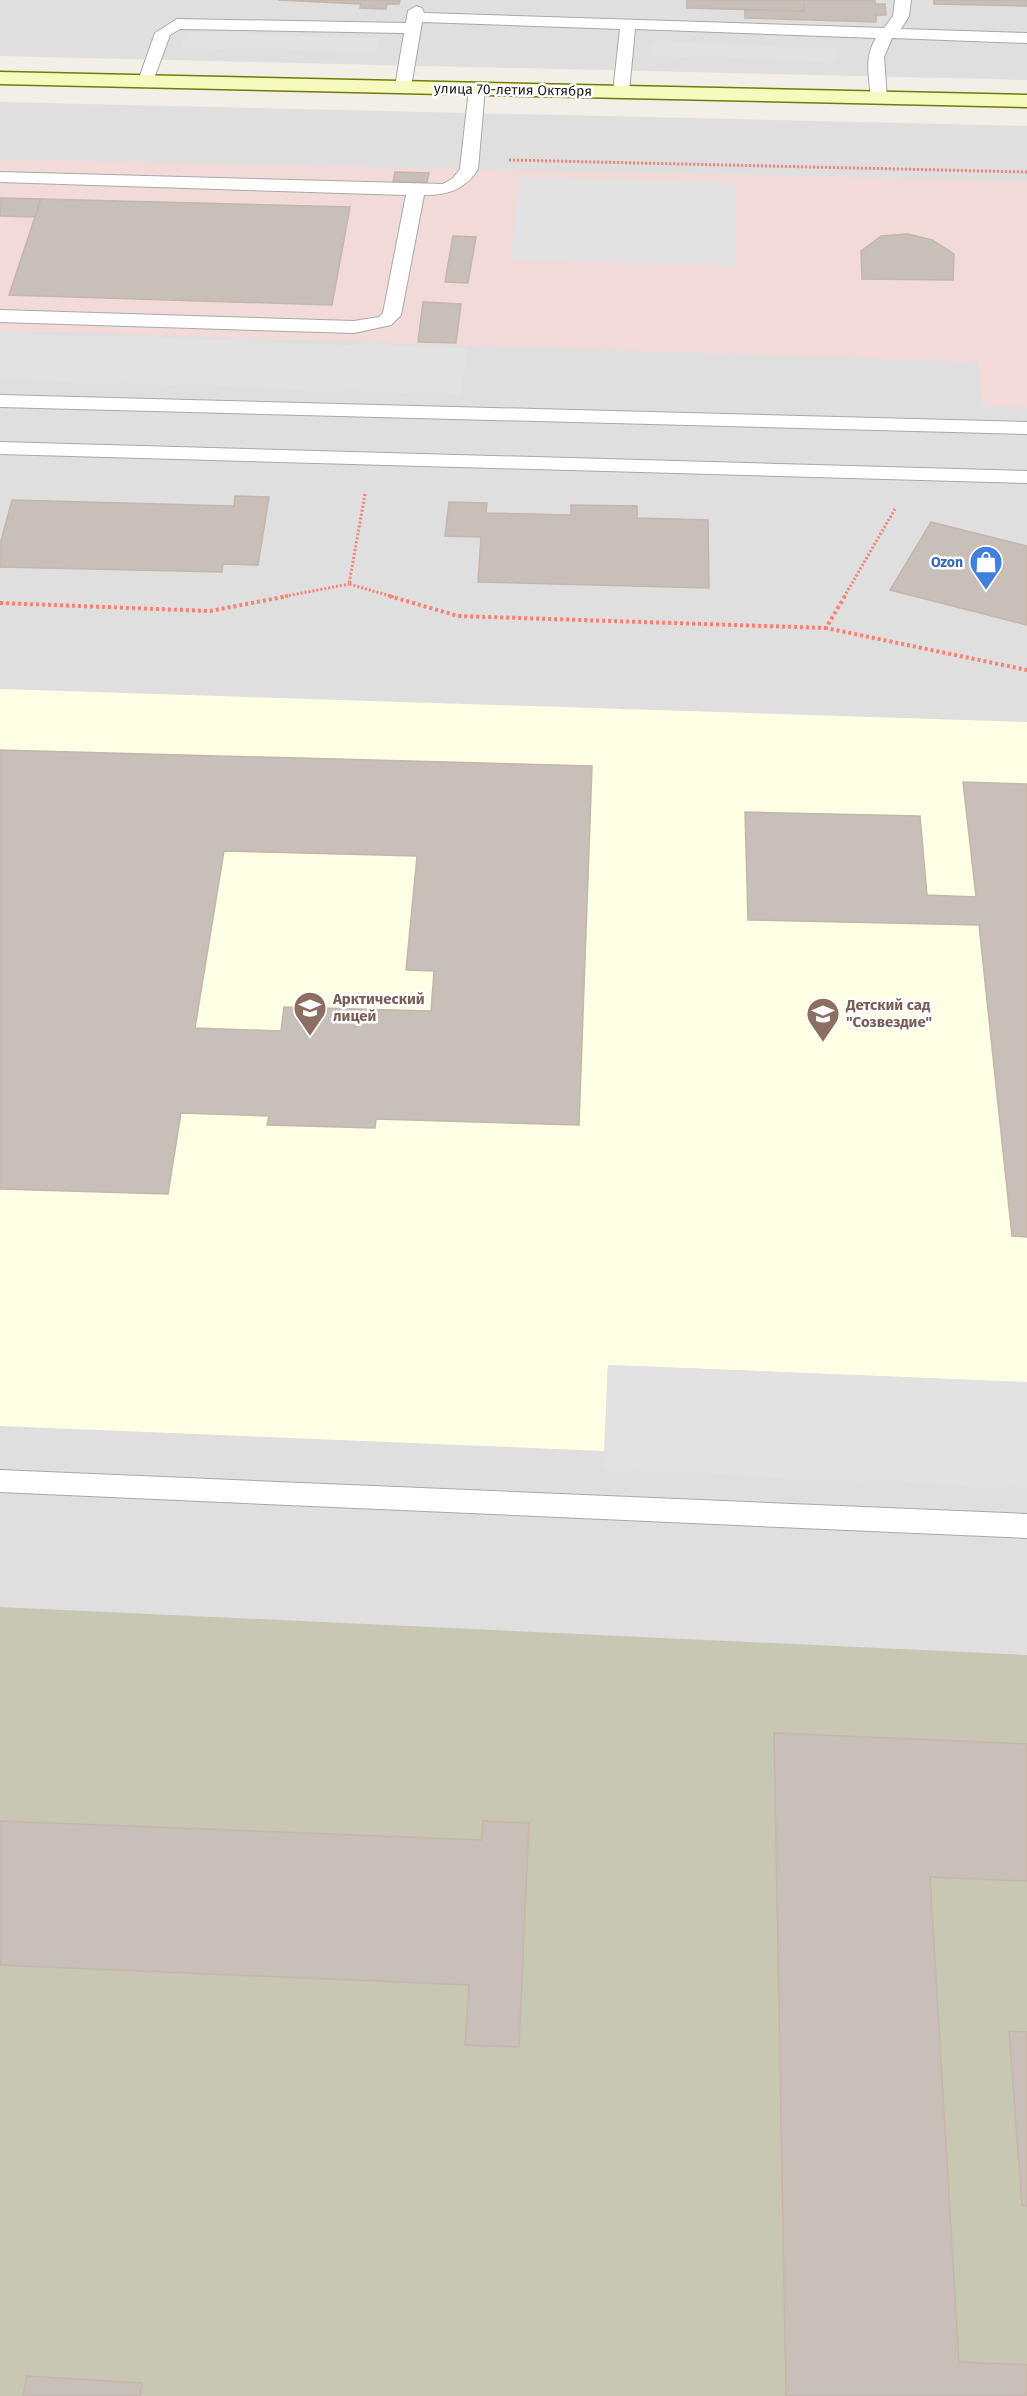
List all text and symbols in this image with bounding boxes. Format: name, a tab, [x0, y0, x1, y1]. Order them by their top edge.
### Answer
street label: улица 70-летия Октября	[434, 80, 592, 100]
shop icon: Ozon	[968, 544, 1004, 591]
place label: Ozon	[931, 554, 963, 571]
school or university icon: Арктический лицей	[292, 990, 328, 1037]
place label: Арктический лицей	[332, 990, 425, 1025]
school or university icon: Детский сад "Созвездие"	[805, 996, 841, 1043]
place label: Детский сад "Созвездие"	[845, 996, 932, 1031]

